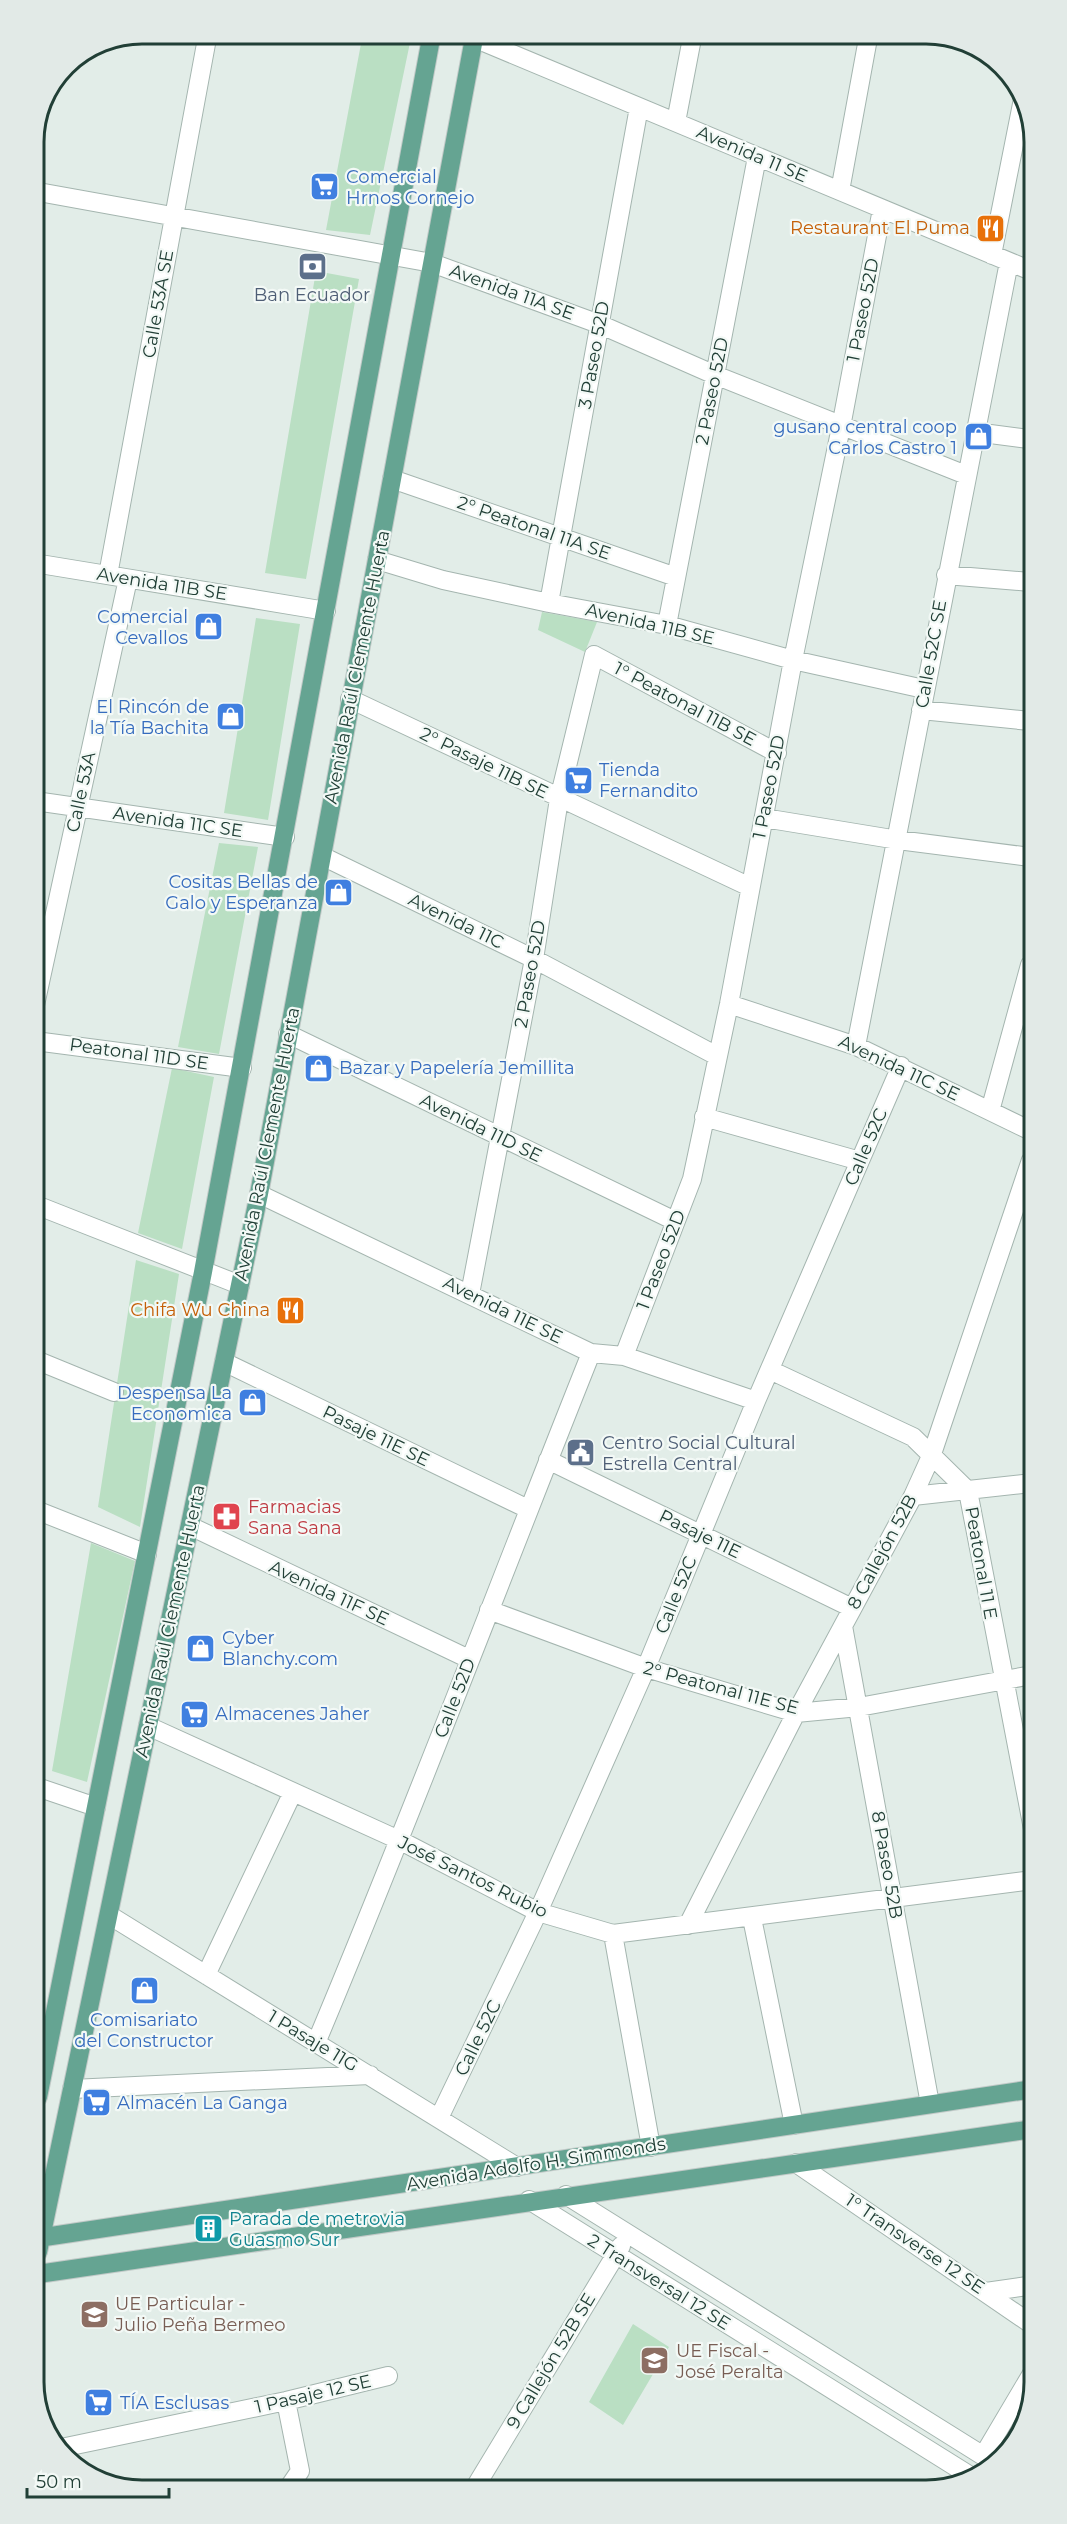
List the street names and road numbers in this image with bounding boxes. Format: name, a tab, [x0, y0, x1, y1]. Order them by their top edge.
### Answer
street label: Avenida 11 SE	[693, 121, 811, 187]
street label: Calle 53A SE	[138, 248, 178, 360]
street label: 1 Paseo 52D	[842, 256, 884, 364]
street label: Avenida 11A SE	[447, 259, 577, 325]
street label: 3 Paseo 52D	[574, 299, 614, 411]
street label: 2 Paseo 52D	[691, 335, 733, 447]
street label: 2° Peatonal 11A SE	[454, 491, 614, 565]
street label: Avenida Raúl Clemente Huerta	[320, 528, 394, 806]
street label: Avenida 11B SE	[95, 563, 229, 605]
street label: Avenida 11B SE	[583, 598, 717, 650]
street label: Calle 52C SE	[911, 598, 951, 710]
street label: 1° Peatonal 11B SE	[610, 657, 760, 751]
street label: 2° Pasaje 11B SE	[416, 722, 552, 804]
street label: 1 Paseo 52D	[748, 733, 790, 841]
street label: Calle 53A	[62, 750, 100, 834]
street label: Avenida 11C SE	[112, 802, 244, 842]
street label: Avenida 11C	[405, 889, 507, 954]
street label: 2 Paseo 52D	[510, 918, 550, 1030]
street label: Avenida Raúl Clemente Huerta	[230, 1005, 304, 1283]
street label: Avenida 11C SE	[835, 1030, 963, 1106]
street label: Peatonal 11D SE	[68, 1033, 210, 1075]
street label: Avenida 11D SE	[416, 1089, 546, 1167]
street label: Calle 52C	[840, 1105, 892, 1189]
street label: 1 Paseo 52D	[632, 1207, 690, 1313]
street label: Avenida 11E SE	[440, 1272, 566, 1348]
street label: Pasaje 11E SE	[319, 1401, 433, 1471]
street label: Avenida Raúl Clemente Huerta	[130, 1483, 210, 1759]
street label: 8 Callejón 52B	[843, 1491, 921, 1613]
street label: Pasaje 11E	[656, 1505, 744, 1563]
street label: Peatonal 11 E	[960, 1505, 1002, 1621]
street label: Calle 52C	[651, 1553, 702, 1637]
street label: Avenida 11F SE	[266, 1556, 392, 1630]
street label: Calle 52D	[430, 1655, 480, 1741]
street label: 2° Peatonal 11E SE	[641, 1657, 801, 1719]
street label: 8 Paseo 52B	[867, 1809, 907, 1921]
street label: José Santos Rubio	[394, 1831, 551, 1923]
street label: Calle 52C	[450, 1996, 506, 2079]
street label: 1 Pasaje 11G	[264, 2005, 362, 2077]
street label: Avenida Adolfo H. Simmonds	[405, 2133, 667, 2195]
street label: 1° Transverse 12 SE	[841, 2189, 989, 2299]
street label: 2 Transversal 12 SE	[584, 2229, 734, 2335]
street label: 9 Callejón 52B SE	[502, 2289, 600, 2433]
street label: 1 Pasaje 12 SE	[253, 2370, 373, 2418]

